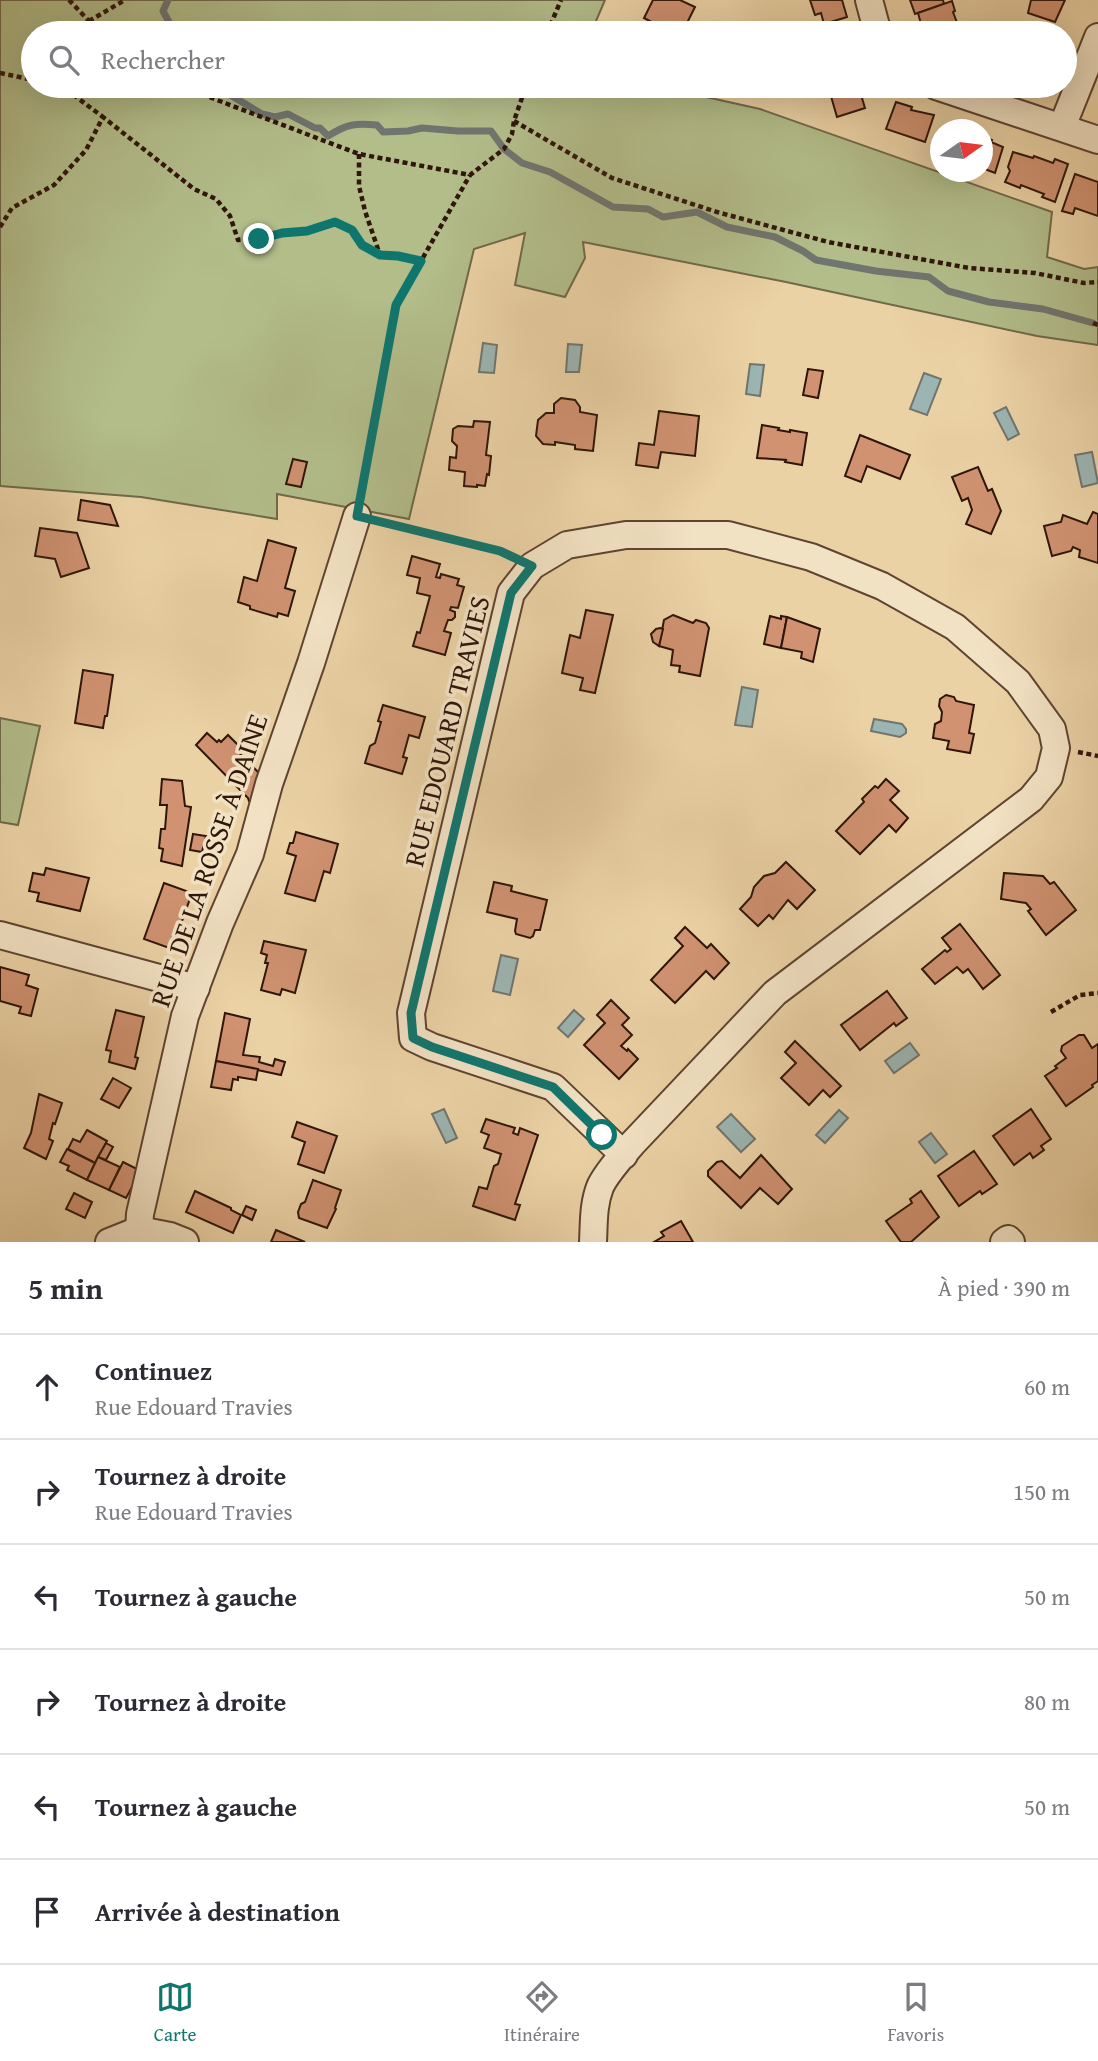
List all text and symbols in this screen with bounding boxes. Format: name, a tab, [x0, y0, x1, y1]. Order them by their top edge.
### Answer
search box	[21, 21, 1077, 98]
text: Rechercher	[101, 40, 225, 79]
icon: search	[45, 41, 83, 79]
north arrow	[930, 119, 993, 182]
route end	[243, 223, 274, 254]
street label: RUE EDOUARD TRAVIES	[393, 591, 499, 871]
street label: RUE DE LA ROSSE À DAINE	[139, 708, 277, 1012]
route start	[586, 1119, 617, 1150]
text: 5 min	[28, 1266, 103, 1310]
text: À pied · 390 m	[938, 1271, 1070, 1304]
text: Continuez	[95, 1351, 212, 1390]
icon: ahead	[28, 1368, 66, 1406]
text: 60 m	[1024, 1370, 1070, 1403]
text: Rue Edouard Travies	[95, 1390, 293, 1423]
text: Tournez à droite	[95, 1456, 286, 1495]
icon: right	[28, 1473, 66, 1511]
text: 150 m	[1013, 1475, 1070, 1508]
text: Rue Edouard Travies	[95, 1495, 293, 1528]
text: Tournez à gauche	[95, 1577, 297, 1616]
icon: left	[28, 1578, 66, 1616]
text: 50 m	[1024, 1580, 1070, 1613]
text: Tournez à droite	[95, 1682, 286, 1721]
icon: right	[28, 1683, 66, 1721]
text: 80 m	[1024, 1685, 1070, 1718]
text: Tournez à gauche	[95, 1787, 297, 1826]
icon: left	[28, 1788, 66, 1826]
text: 50 m	[1024, 1790, 1070, 1823]
text: Arrivée à destination	[95, 1892, 340, 1931]
icon: arrive	[28, 1893, 66, 1931]
tab: Carte	[154, 1978, 197, 2048]
tab: Itinéraire	[504, 1978, 580, 2048]
tab: Favoris	[888, 1978, 944, 2048]

